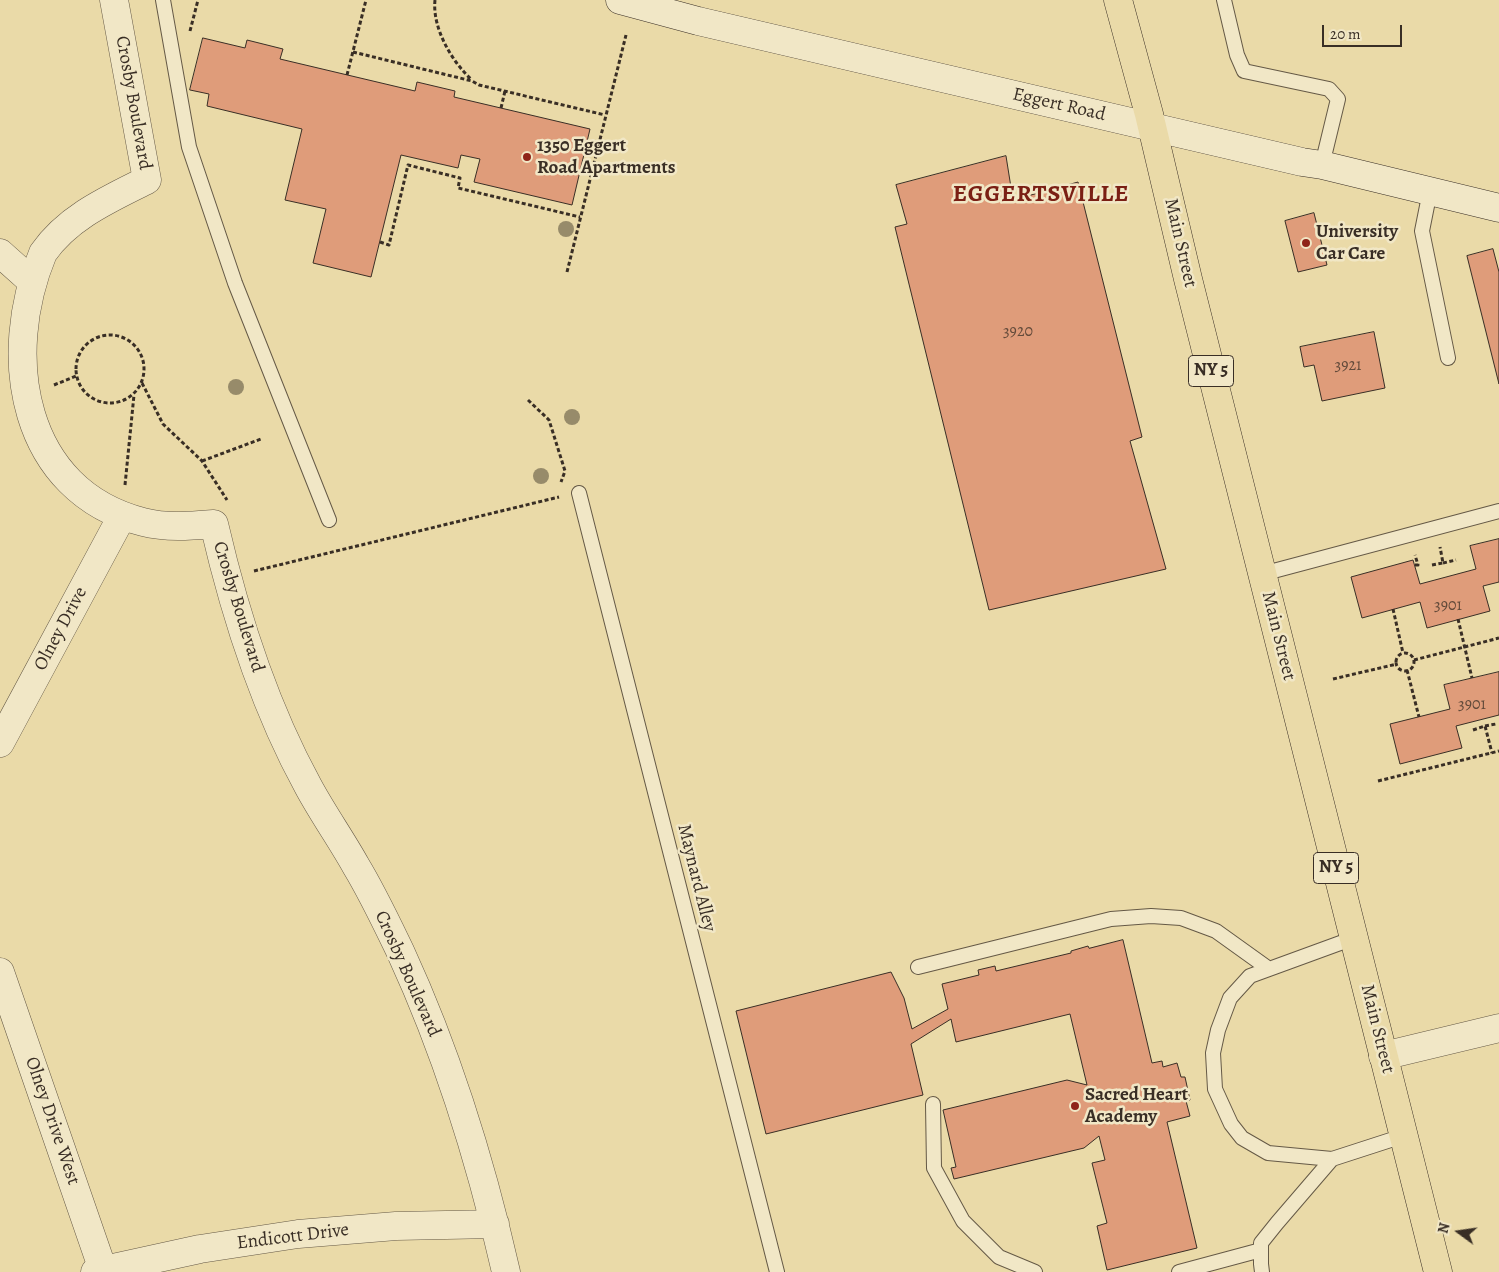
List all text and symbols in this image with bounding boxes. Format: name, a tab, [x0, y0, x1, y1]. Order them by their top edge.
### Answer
scale bar	[1324, 15, 1404, 47]
text: 20 m	[1330, 24, 1361, 44]
street label: Crosby Boulevard	[110, 34, 156, 172]
street label: Eggert Road	[1010, 83, 1108, 127]
place label: 1350 Eggert Road Apartments	[537, 135, 676, 179]
marker: 1350 Eggert Road Apartments	[521, 151, 533, 163]
district label: EGGERTSVILLE	[951, 181, 1131, 209]
street label: Main Street	[1159, 196, 1201, 290]
place label: University Car Care	[1316, 221, 1398, 265]
marker: University Car Care	[1300, 237, 1312, 249]
house number: 3920	[1003, 322, 1033, 342]
road number: NY 5	[1188, 356, 1234, 386]
house number: 3921	[1334, 356, 1362, 376]
street label: Crosby Boulevard	[207, 539, 269, 675]
street label: Olney Drive	[29, 583, 93, 675]
street label: Main Street	[1256, 589, 1300, 683]
house number: 3901	[1434, 596, 1462, 616]
house number: 3901	[1458, 695, 1486, 715]
street label: Maynard Alley	[672, 822, 720, 934]
road number: NY 5	[1314, 852, 1358, 884]
street label: Crosby Boulevard	[369, 907, 445, 1041]
street label: Main Street	[1355, 982, 1399, 1076]
street label: Olney Drive West	[19, 1054, 85, 1188]
place label: Sacred Heart Academy	[1085, 1084, 1188, 1128]
marker: Sacred Heart Academy	[1069, 1100, 1081, 1112]
north arrow	[1434, 1207, 1484, 1257]
street label: Endicott Drive	[236, 1219, 350, 1255]
text: N	[1434, 1221, 1454, 1236]

